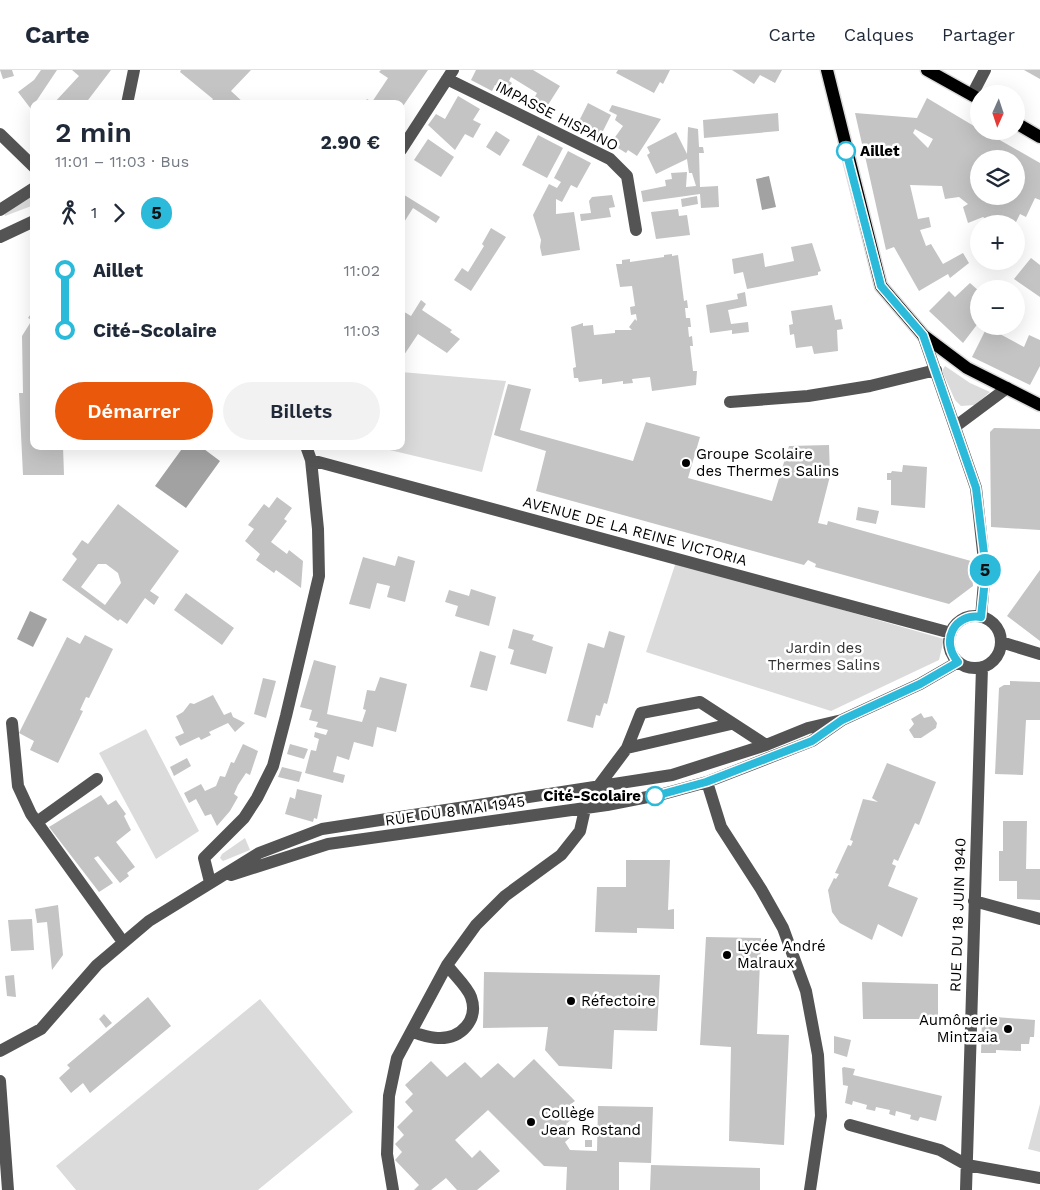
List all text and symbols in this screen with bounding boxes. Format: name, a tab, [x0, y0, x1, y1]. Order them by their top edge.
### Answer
text: Carte	[25, 21, 90, 49]
text: Carte	[768, 24, 816, 45]
text: Calques	[844, 24, 914, 45]
text: Partager	[942, 24, 1015, 45]
street label: IMPASSE HISPANO	[493, 77, 621, 155]
north arrow	[970, 85, 1025, 140]
map controls	[970, 85, 1025, 335]
text: 2 min	[55, 116, 132, 149]
text: 2.90 €	[320, 131, 380, 154]
marker: Aillet	[836, 141, 856, 161]
place label: Aillet	[860, 142, 900, 160]
button: layers	[970, 150, 1025, 205]
text: 11:01 – 11:03 · Bus	[55, 152, 189, 171]
icon: walk	[55, 199, 83, 227]
icon: forward	[105, 199, 133, 227]
text: 5	[151, 202, 162, 223]
text: 1	[91, 203, 97, 222]
button: +	[970, 215, 1025, 270]
text: Aillet	[93, 259, 143, 282]
text: 11:02	[344, 261, 380, 280]
button: −	[970, 280, 1025, 335]
text: Cité-Scolaire	[93, 319, 217, 342]
text: 11:03	[344, 321, 380, 340]
button: Démarrer	[55, 382, 213, 440]
button: Billets	[223, 382, 380, 440]
place label: Groupe Scolaire des Thermes Salins	[696, 445, 839, 480]
marker: Groupe Scolaire des Thermes Salins	[680, 457, 692, 469]
street label: AVENUE DE LA REINE VICTORIA	[521, 492, 749, 570]
line badge: 5	[969, 554, 1001, 586]
text: 5	[980, 559, 990, 580]
park label: Jardin des Thermes Salins	[768, 639, 880, 674]
marker: Cité-Scolaire	[645, 786, 665, 806]
place label: Cité-Scolaire	[543, 787, 641, 805]
street label: RUE DU 8 MAI 1945	[384, 792, 526, 830]
street label: RUE DU 18 JUIN 1940	[946, 838, 970, 992]
place label: Lycée André Malraux	[737, 937, 826, 972]
marker: Lycée André Malraux	[721, 949, 733, 961]
place label: Réfectoire	[581, 992, 656, 1010]
marker: Réfectoire	[565, 995, 577, 1007]
place label: Aumônerie Mintzaia	[919, 1011, 999, 1046]
marker: Aumônerie Mintzaia	[1002, 1023, 1014, 1035]
place label: Collège Jean Rostand	[541, 1104, 641, 1139]
marker: Collège Jean Rostand	[525, 1116, 537, 1128]

